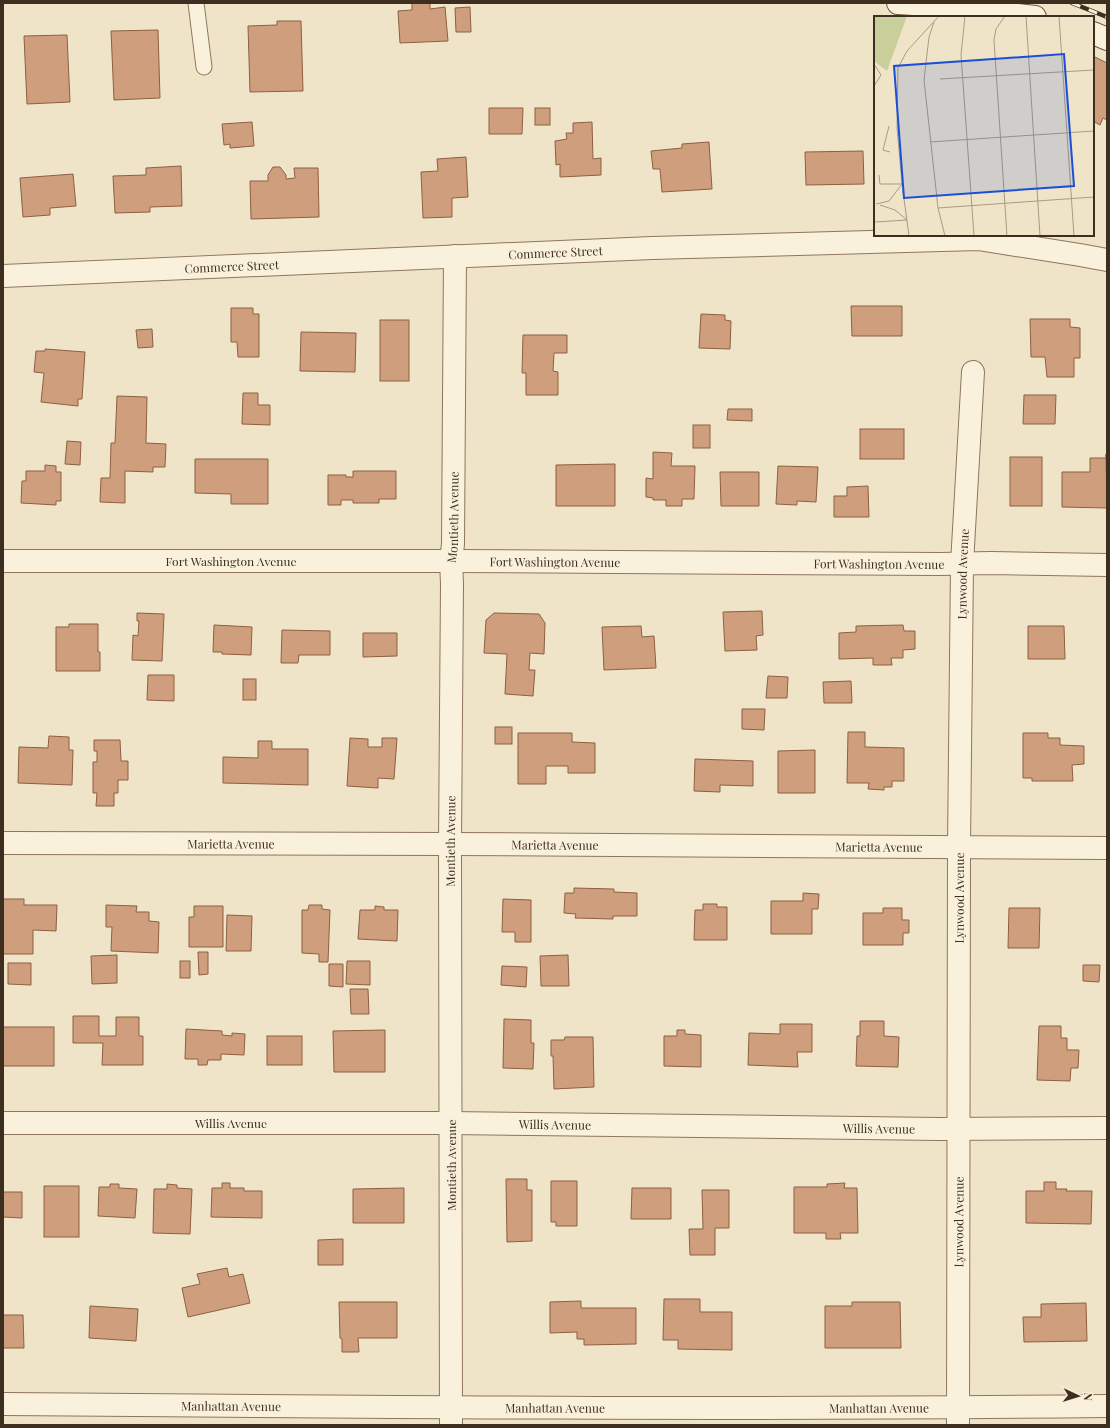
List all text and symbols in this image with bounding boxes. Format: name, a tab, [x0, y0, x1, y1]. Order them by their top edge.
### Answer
inset map	[874, 16, 1094, 236]
street label: Commerce Street	[508, 242, 604, 262]
street label: Commerce Street	[184, 256, 280, 276]
street label: Montieth Avenue	[443, 471, 462, 564]
street label: Lynwood Avenue	[953, 528, 972, 620]
street label: Fort Washington Avenue	[166, 553, 296, 569]
street label: Fort Washington Avenue	[489, 553, 621, 570]
street label: Fort Washington Avenue	[813, 555, 945, 572]
street label: Montieth Avenue	[442, 795, 458, 887]
street label: Marietta Avenue	[187, 835, 275, 852]
street label: Marietta Avenue	[511, 836, 599, 853]
street label: Marietta Avenue	[835, 838, 923, 855]
street label: Lynwood Avenue	[951, 852, 967, 944]
street label: Willis Avenue	[194, 1115, 267, 1131]
street label: Willis Avenue	[518, 1116, 591, 1133]
street label: Montieth Avenue	[443, 1119, 459, 1211]
street label: Willis Avenue	[842, 1120, 915, 1137]
street label: Lynwood Avenue	[950, 1176, 966, 1268]
north arrow	[1058, 1376, 1098, 1416]
text: N	[1081, 1392, 1096, 1401]
street label: Manhattan Avenue	[181, 1397, 281, 1414]
street label: Manhattan Avenue	[505, 1399, 605, 1416]
street label: Manhattan Avenue	[829, 1399, 929, 1416]

